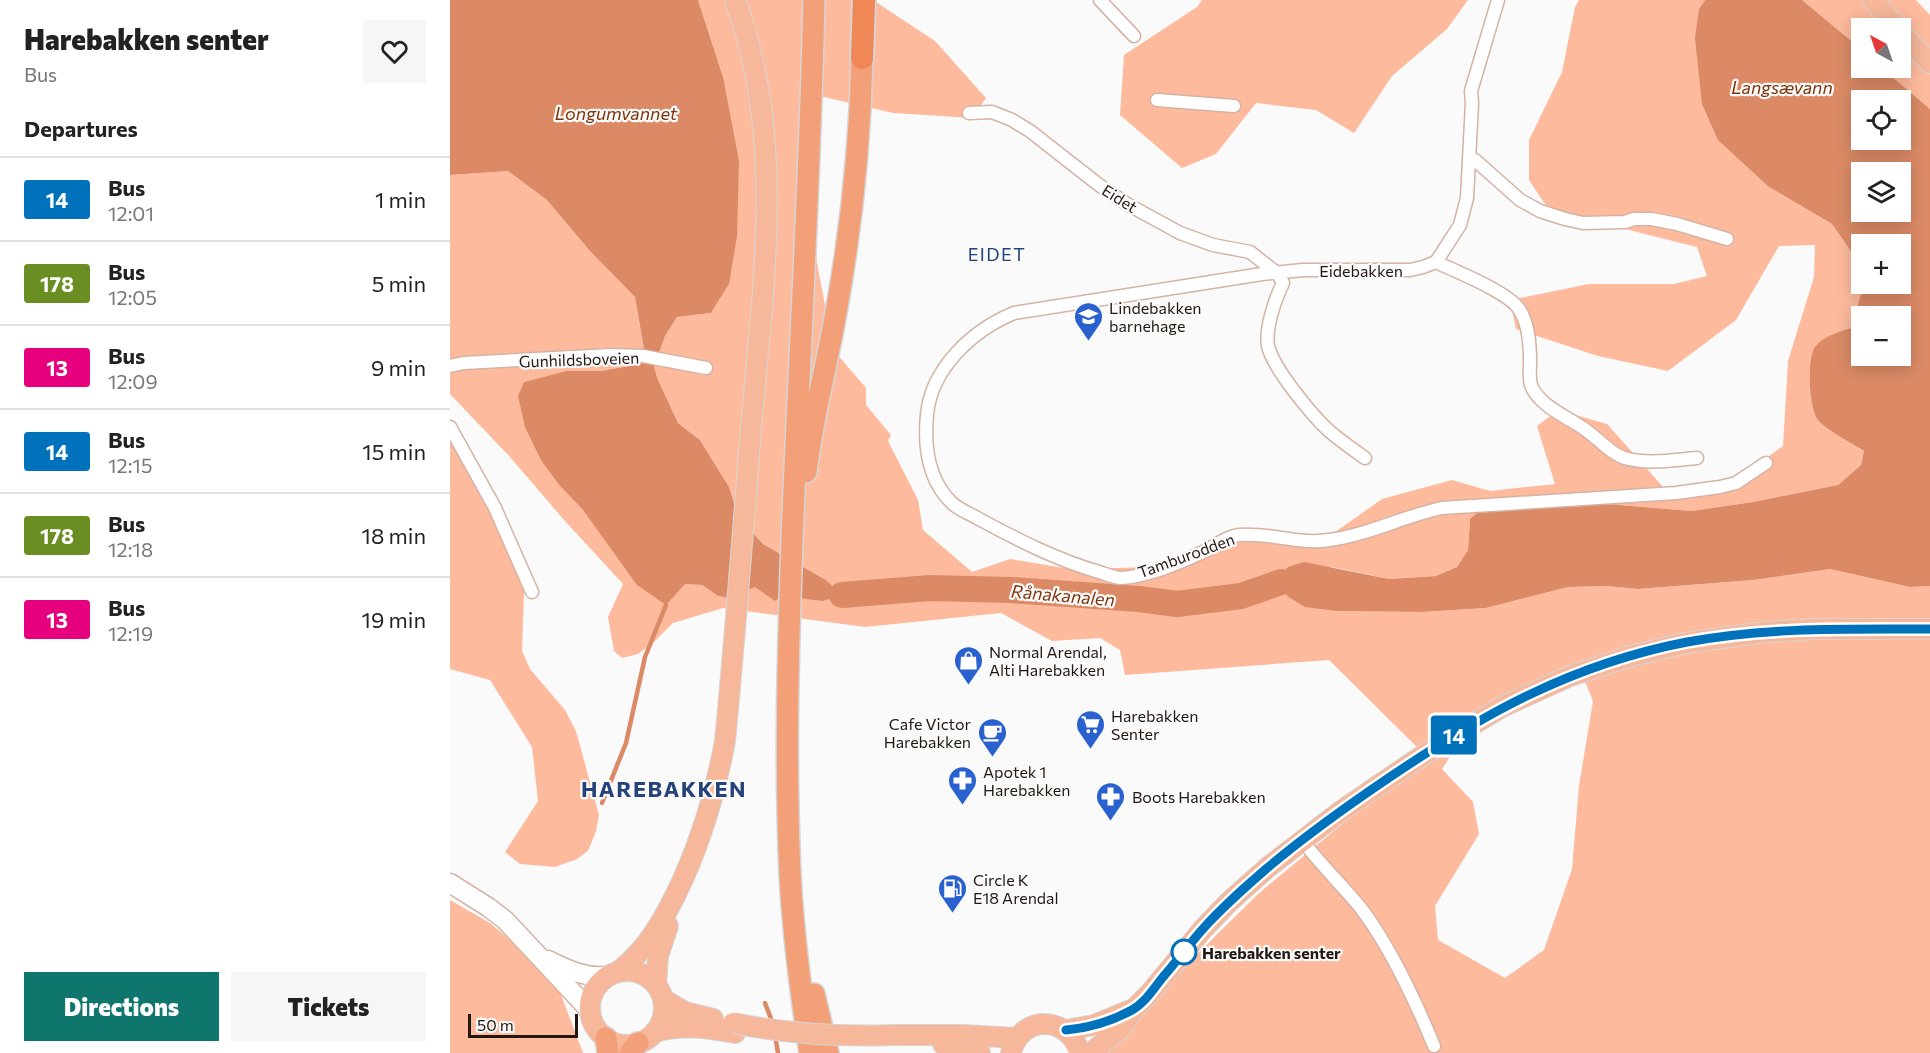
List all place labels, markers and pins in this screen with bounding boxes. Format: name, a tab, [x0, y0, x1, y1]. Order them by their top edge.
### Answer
place label: Lindebakken barnehage	[1109, 298, 1202, 335]
school or university icon: Lindebakken barnehage	[1072, 300, 1104, 342]
place label: Normal Arendal, Alti Harebakken	[989, 642, 1107, 679]
shop icon: Normal Arendal, Alti Harebakken	[952, 644, 984, 686]
place label: Harebakken Senter	[1111, 706, 1198, 743]
supermarket icon: Harebakken Senter	[1074, 708, 1106, 750]
place label: Cafe Victor Harebakken	[884, 714, 972, 751]
cafe icon: Cafe Victor Harebakken	[976, 716, 1008, 758]
place label: Apotek 1 Harebakken	[983, 762, 1070, 799]
pharmacy icon: Apotek 1 Harebakken	[946, 764, 978, 806]
pharmacy icon: Boots Harebakken	[1095, 780, 1127, 822]
place label: Boots Harebakken	[1132, 787, 1266, 806]
place label: Circle K E18 Arendal	[973, 870, 1059, 907]
fuel station icon: Circle K E18 Arendal	[936, 872, 968, 914]
marker: Harebakken senter	[1171, 939, 1197, 965]
place label: Harebakken senter	[1202, 943, 1341, 962]

